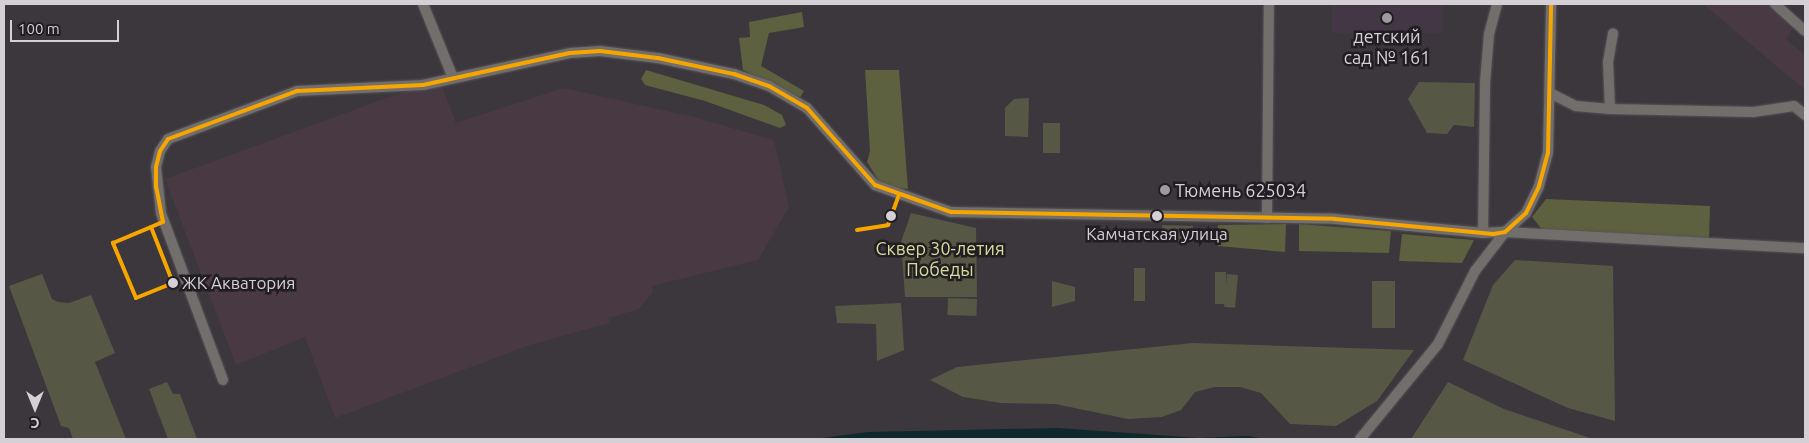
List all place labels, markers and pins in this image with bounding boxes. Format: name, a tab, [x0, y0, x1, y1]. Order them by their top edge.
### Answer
marker: детский сад № 161	[1381, 12, 1393, 24]
place label: детский сад № 161	[1344, 26, 1430, 68]
place label: Тюмень 625034	[1175, 179, 1306, 201]
marker: Тюмень 625034	[1159, 184, 1171, 196]
unlabelled marker	[886, 211, 896, 221]
marker: Камчатская улица	[1152, 211, 1162, 221]
place label: Камчатская улица	[1086, 224, 1228, 244]
place label: ЖК Акватория	[182, 273, 295, 293]
marker: ЖК Акватория	[168, 278, 178, 288]

